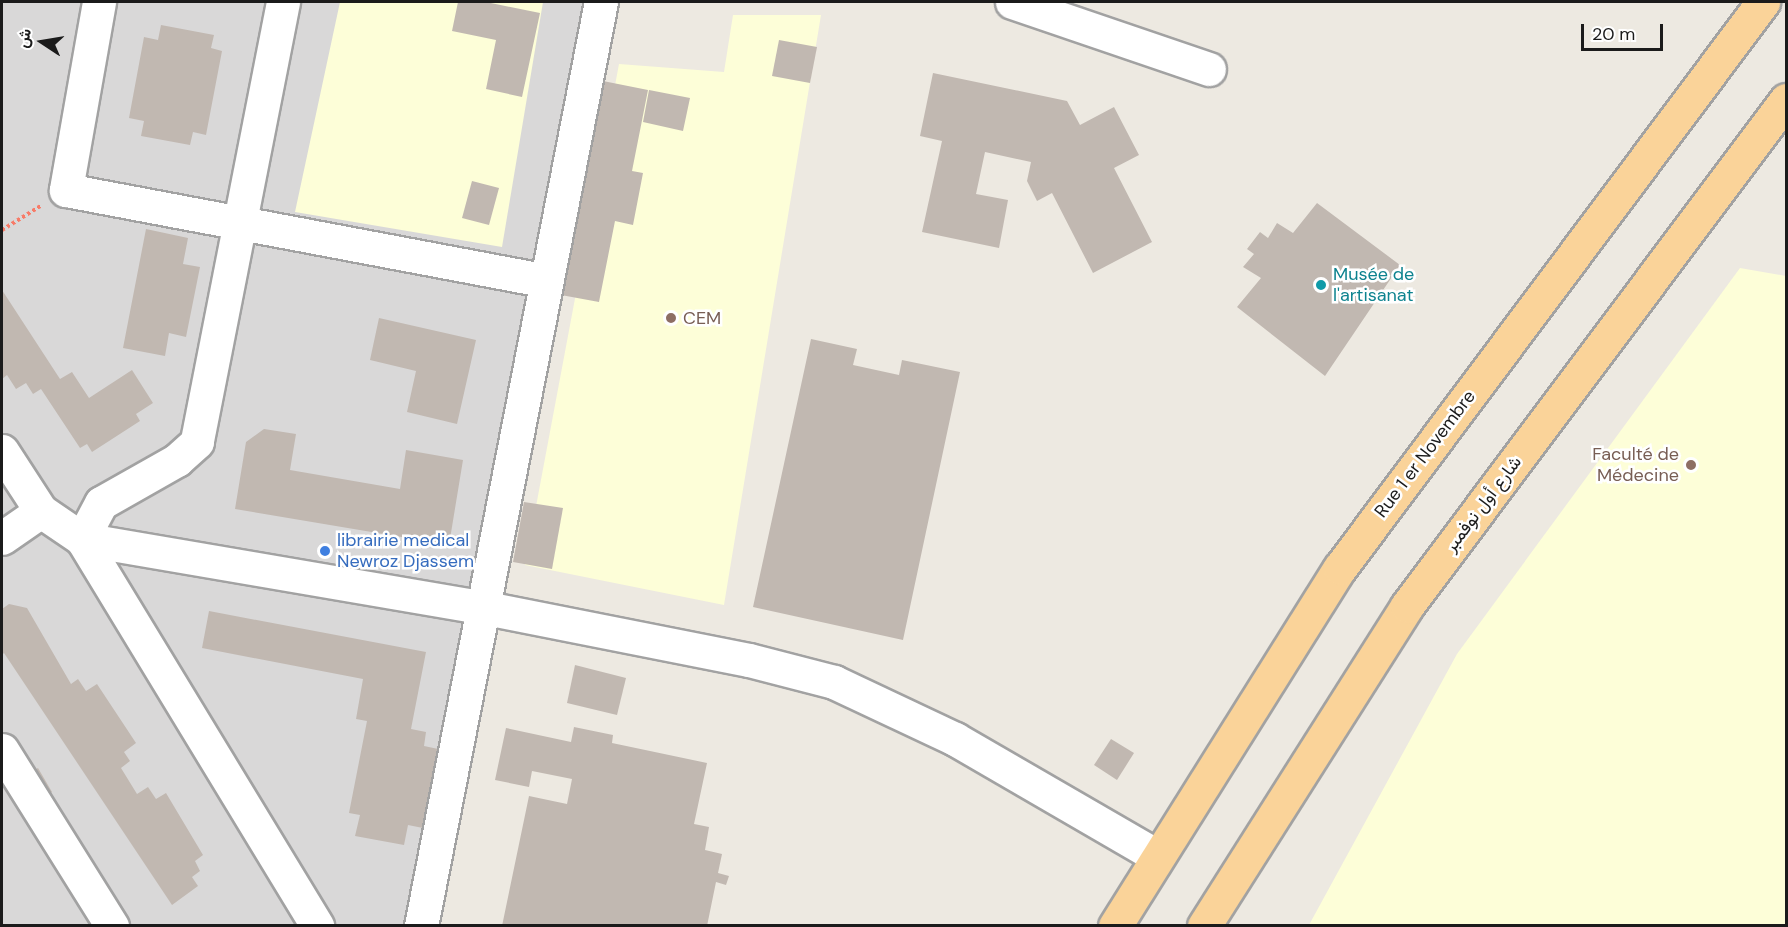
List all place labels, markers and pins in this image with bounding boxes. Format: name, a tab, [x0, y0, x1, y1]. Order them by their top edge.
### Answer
place label: Musée de l'artisanat	[1333, 264, 1414, 306]
marker: Musée de l'artisanat	[1314, 278, 1328, 292]
place label: CEM	[683, 307, 721, 329]
marker: CEM	[664, 311, 678, 325]
place label: Faculté de Médecine	[1592, 444, 1679, 486]
marker: Faculté de Médecine	[1684, 458, 1698, 472]
place label: librairie medical Newroz Djassem	[337, 530, 474, 572]
marker: librairie medical Newroz Djassem	[318, 544, 332, 558]

